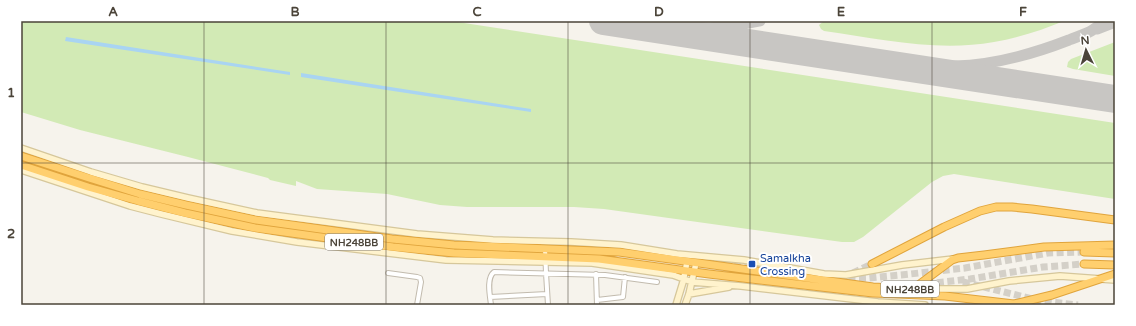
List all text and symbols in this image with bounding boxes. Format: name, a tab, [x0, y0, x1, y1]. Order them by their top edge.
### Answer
text: A	[108, 4, 118, 20]
text: B	[290, 4, 300, 20]
text: C	[472, 4, 482, 20]
text: D	[654, 4, 664, 20]
text: E	[837, 4, 845, 20]
text: F	[1019, 4, 1027, 20]
north arrow	[1066, 30, 1106, 70]
text: N	[1080, 34, 1090, 47]
text: 1	[7, 85, 15, 101]
text: 2	[7, 226, 15, 242]
road number: NH248BB	[325, 234, 383, 250]
place label: Samalkha Crossing	[760, 252, 811, 278]
marker: Samalkha Crossing	[747, 259, 757, 269]
road number: NH248BB	[881, 281, 939, 297]

